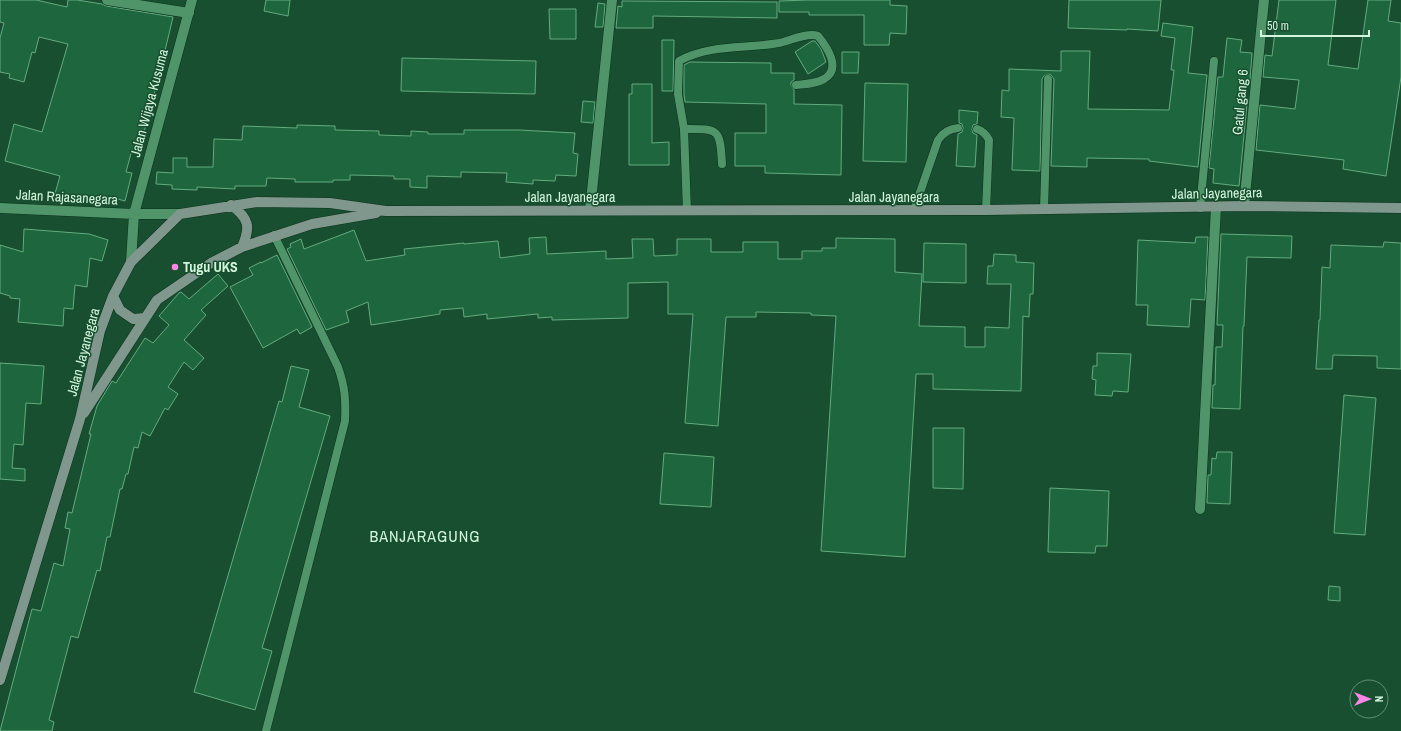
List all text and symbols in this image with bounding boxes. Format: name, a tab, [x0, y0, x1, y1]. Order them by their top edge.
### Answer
scale bar	[1261, 12, 1369, 38]
text: 50 m	[1267, 18, 1289, 34]
street label: Jalan Wijaya Kusuma	[126, 46, 172, 159]
street label: Gatul gang 6	[1228, 68, 1252, 136]
street label: Jalan Jayanegara	[1172, 183, 1263, 203]
street label: Jalan Rajasanegara	[16, 185, 119, 209]
street label: Jalan Jayanegara	[525, 188, 616, 206]
street label: Jalan Jayanegara	[849, 188, 940, 206]
place label: Tugu UKS	[183, 258, 238, 276]
marker: Tugu UKS	[170, 262, 180, 272]
street label: Jalan Jayanegara	[63, 305, 104, 398]
district label: BANJARAGUNG	[370, 525, 480, 547]
north arrow	[1349, 679, 1389, 719]
text: N	[1372, 696, 1386, 702]

